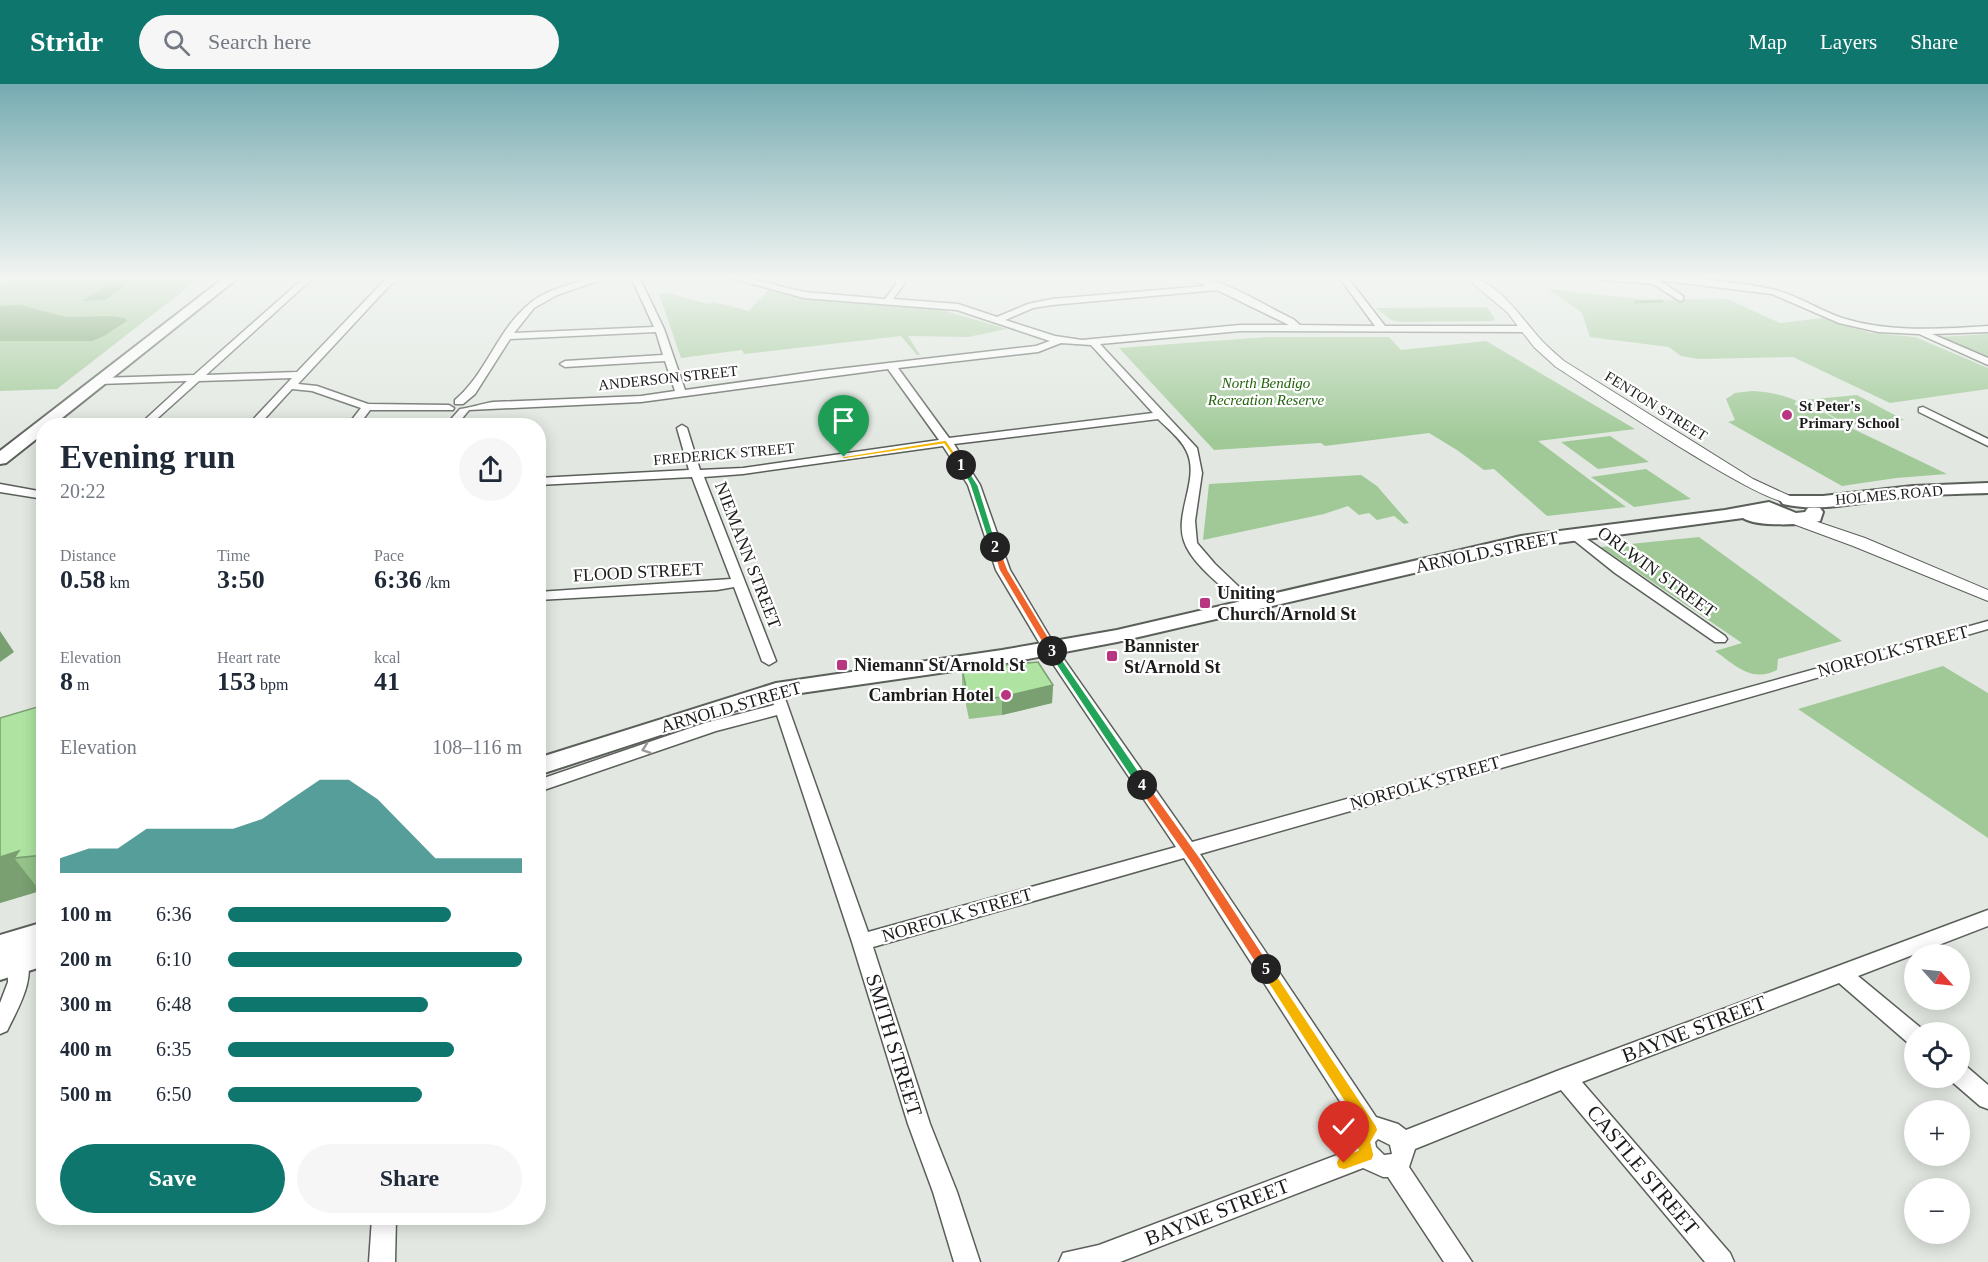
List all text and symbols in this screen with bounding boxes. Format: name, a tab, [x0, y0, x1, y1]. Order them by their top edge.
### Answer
search box	[139, 15, 559, 69]
text: Stridr	[30, 26, 103, 57]
icon: search	[160, 26, 193, 59]
text: Search here	[208, 29, 311, 54]
text: Map	[1749, 30, 1787, 54]
text: Layers	[1820, 30, 1877, 54]
text: Share	[1910, 30, 1958, 54]
street label: ANDERSON STREET	[597, 363, 739, 393]
street label: FENTON STREET	[1602, 368, 1710, 444]
park label: North Bendigo Recreation Reserve	[1207, 375, 1325, 408]
pin	[818, 395, 869, 457]
place label: St Peter's Primary School	[1799, 398, 1899, 431]
icon: arrive	[827, 404, 860, 437]
marker: St Peter's Primary School	[1780, 408, 1794, 422]
button: share	[459, 438, 522, 501]
text: Evening run	[60, 439, 235, 475]
street label: FREDERICK STREET	[653, 440, 795, 468]
pin: 1	[946, 450, 976, 480]
text: 1	[957, 456, 965, 473]
street label: NIEMANN STREET	[711, 479, 785, 631]
text: 20:22	[60, 480, 106, 502]
street label: HOLMES ROAD	[1835, 482, 1944, 508]
street label: ORLWIN STREET	[1594, 522, 1720, 622]
street label: ARNOLD STREET	[1414, 527, 1560, 577]
pin: 2	[980, 532, 1010, 562]
text: 2	[991, 538, 999, 555]
text: Distance	[60, 547, 116, 564]
text: Time	[217, 547, 250, 564]
text: Pace	[374, 547, 404, 564]
street label: FLOOD STREET	[572, 559, 704, 585]
text: 0.58	[60, 565, 106, 594]
text: 3:50	[217, 565, 265, 594]
text: 6:36	[374, 565, 422, 594]
text: km	[106, 574, 130, 591]
text: /km	[422, 574, 451, 591]
place label: Uniting Church/Arnold St	[1217, 583, 1356, 624]
marker: Uniting Church/Arnold St	[1198, 596, 1212, 610]
street label: NORFOLK STREET	[1815, 621, 1971, 681]
pin: 3	[1037, 636, 1067, 666]
place label: Bannister St/Arnold St	[1124, 636, 1221, 677]
text: 3	[1048, 642, 1056, 659]
text: Elevation	[60, 649, 121, 666]
text: Heart rate	[217, 649, 281, 666]
text: kcal	[374, 649, 401, 666]
marker: Bannister St/Arnold St	[1105, 649, 1119, 663]
place label: Niemann St/Arnold St	[854, 655, 1025, 675]
marker: Niemann St/Arnold St	[835, 658, 849, 672]
text: 8	[60, 667, 73, 696]
text: 153	[217, 667, 256, 696]
text: 41	[374, 667, 400, 696]
text: m	[73, 676, 89, 693]
text: bpm	[256, 676, 288, 693]
street label: ARNOLD STREET	[658, 677, 804, 737]
place label: Cambrian Hotel	[869, 685, 994, 705]
marker: Cambrian Hotel	[999, 688, 1013, 702]
text: Elevation	[60, 736, 137, 758]
text: 108–116 m	[432, 736, 522, 758]
one-way arrow	[641, 742, 652, 755]
street label: NORFOLK STREET	[1347, 752, 1503, 814]
pin: 4	[1127, 770, 1157, 800]
text: 4	[1138, 776, 1146, 793]
street label: NORFOLK STREET	[879, 884, 1035, 946]
text: 100 m	[60, 903, 112, 925]
text: 6:36	[156, 903, 192, 925]
north arrow	[1904, 944, 1970, 1010]
map controls	[1904, 944, 1970, 1244]
text: 200 m	[60, 948, 112, 970]
text: 6:10	[156, 948, 192, 970]
pin: 5	[1251, 954, 1281, 984]
text: 5	[1262, 960, 1270, 977]
street label: SMITH STREET	[861, 971, 927, 1119]
street label: BAYNE STREET	[1618, 990, 1770, 1068]
text: 300 m	[60, 993, 112, 1015]
text: 6:48	[156, 993, 192, 1015]
button: locate	[1904, 1022, 1970, 1088]
text: 400 m	[60, 1038, 112, 1060]
text: 6:35	[156, 1038, 192, 1060]
text: 500 m	[60, 1083, 112, 1105]
text: 6:50	[156, 1083, 192, 1105]
street label: CASTLE STREET	[1582, 1100, 1704, 1240]
button: +	[1904, 1100, 1970, 1166]
pin	[1318, 1101, 1369, 1163]
icon: check	[1327, 1110, 1360, 1143]
button: Save	[60, 1144, 285, 1213]
button: Share	[297, 1144, 522, 1213]
street label: BAYNE STREET	[1141, 1173, 1293, 1251]
button: −	[1904, 1178, 1970, 1244]

